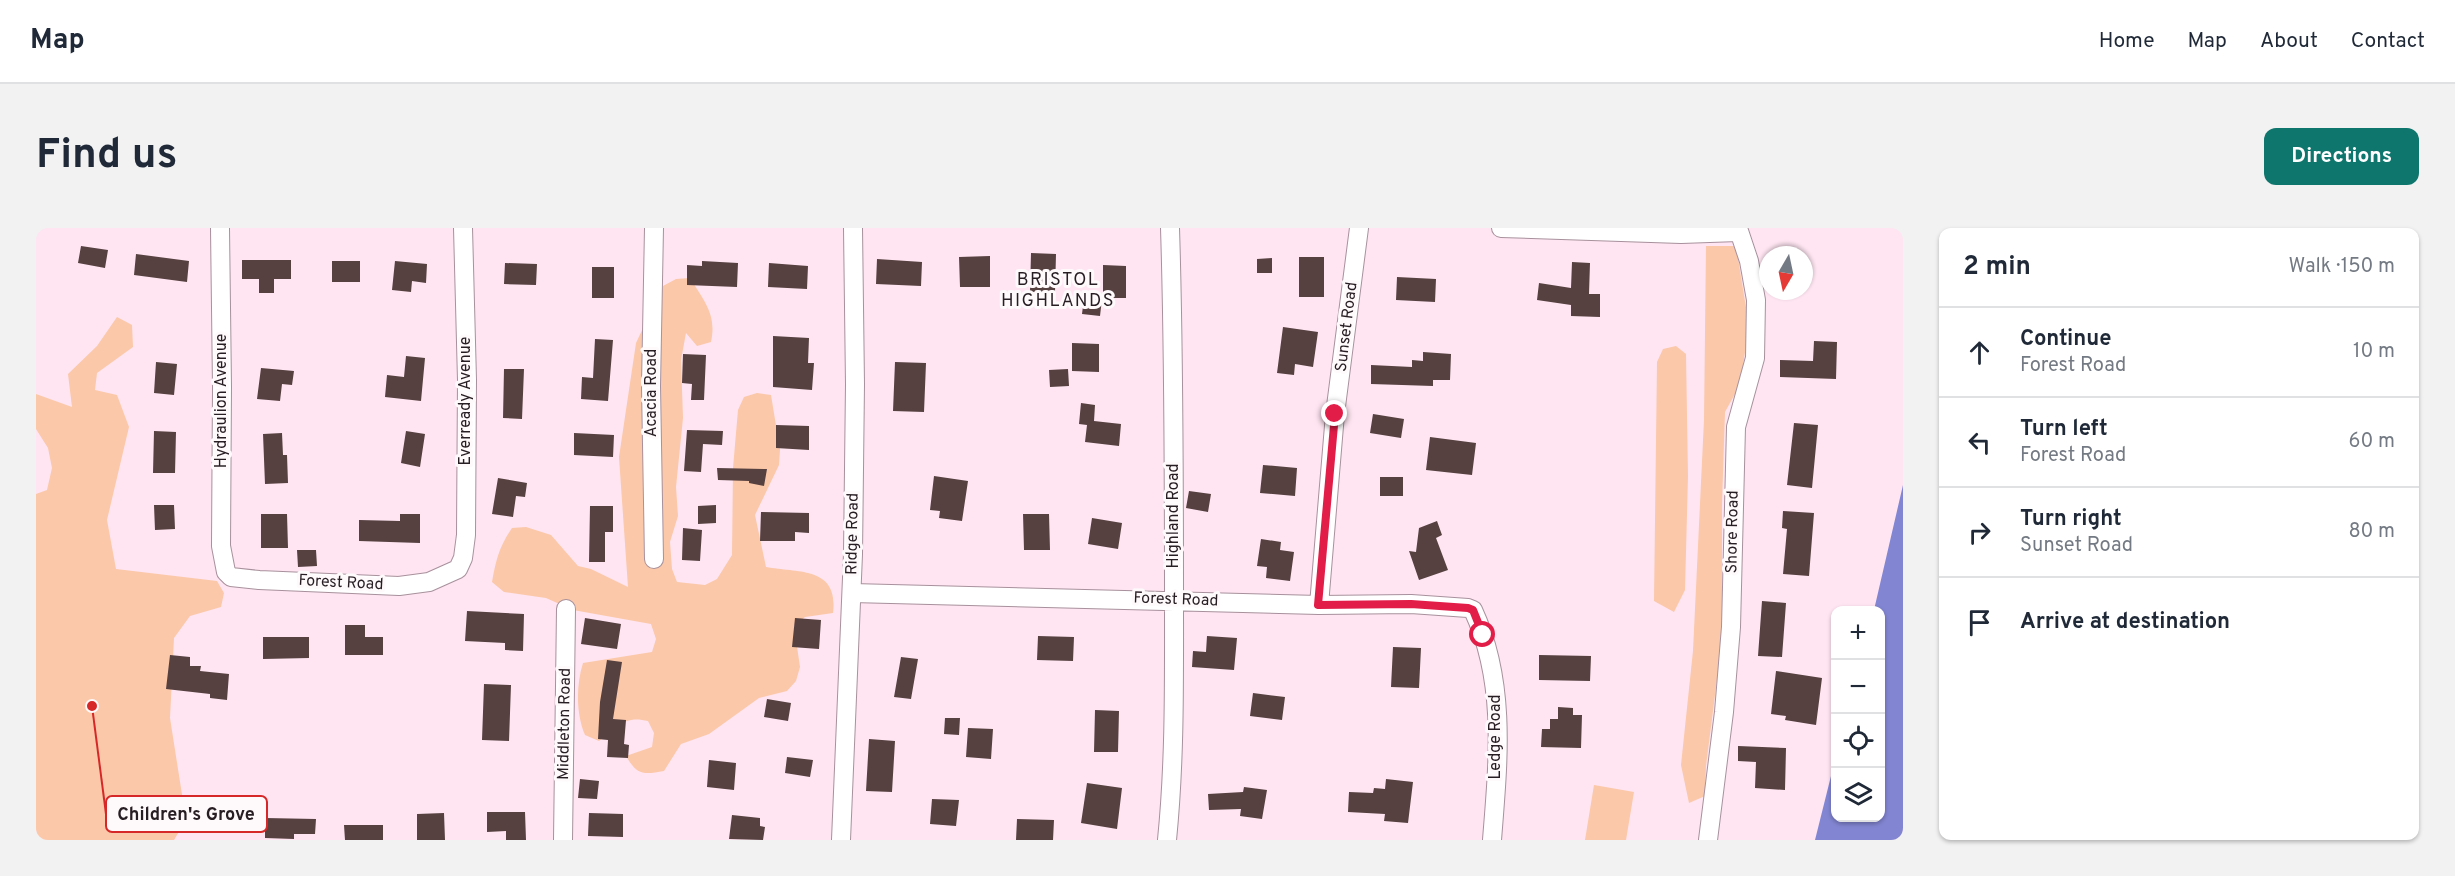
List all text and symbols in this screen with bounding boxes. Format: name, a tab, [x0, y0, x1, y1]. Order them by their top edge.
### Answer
text: Map	[30, 23, 85, 59]
text: Home	[2099, 28, 2155, 55]
text: Map	[2188, 28, 2227, 55]
text: About	[2260, 28, 2318, 55]
text: Contact	[2351, 28, 2425, 55]
button: Directions	[2264, 128, 2419, 185]
text: Find us	[36, 130, 177, 183]
north arrow	[1759, 246, 1813, 300]
text: 2 min	[1963, 251, 2031, 284]
text: Walk · 150 m	[2289, 254, 2395, 280]
district label: BRISTOL HIGHLANDS	[1001, 269, 1115, 313]
street label: Sunset Road	[1332, 281, 1362, 373]
text: Continue	[2020, 326, 2111, 353]
street label: Hydraulion Avenue	[212, 334, 232, 468]
icon: ahead	[1963, 336, 1996, 369]
street label: Everready Avenue	[456, 337, 476, 465]
text: 10 m	[2353, 339, 2395, 365]
street label: Acacia Road	[642, 349, 662, 437]
text: Forest Road	[2020, 353, 2126, 379]
route end	[1321, 400, 1347, 426]
text: Turn left	[2020, 416, 2108, 443]
icon: left	[1963, 426, 1996, 459]
text: 60 m	[2349, 429, 2395, 455]
text: Forest Road	[2020, 443, 2126, 469]
street label: Highland Road	[1164, 463, 1184, 569]
street label: Shore Road	[1722, 490, 1744, 574]
street label: Ridge Road	[842, 493, 864, 575]
text: Turn right	[2020, 506, 2122, 533]
icon: right	[1963, 516, 1996, 549]
text: 80 m	[2349, 519, 2395, 545]
text: Sunset Road	[2020, 533, 2133, 559]
street label: Forest Road	[298, 571, 384, 595]
street label: Forest Road	[1133, 589, 1219, 611]
map controls	[1831, 606, 1885, 822]
button: +	[1831, 606, 1885, 660]
icon: arrive	[1963, 606, 1996, 639]
text: Arrive at destination	[2020, 609, 2230, 636]
route start	[1469, 621, 1495, 647]
button: −	[1831, 660, 1885, 714]
street label: Middleton Road	[554, 668, 576, 780]
street label: Ledge Road	[1486, 694, 1506, 780]
button: locate	[1831, 714, 1885, 768]
button: layers	[1831, 768, 1885, 822]
callout: Children's Grove	[106, 796, 267, 832]
text: Children's Grove	[117, 804, 255, 827]

